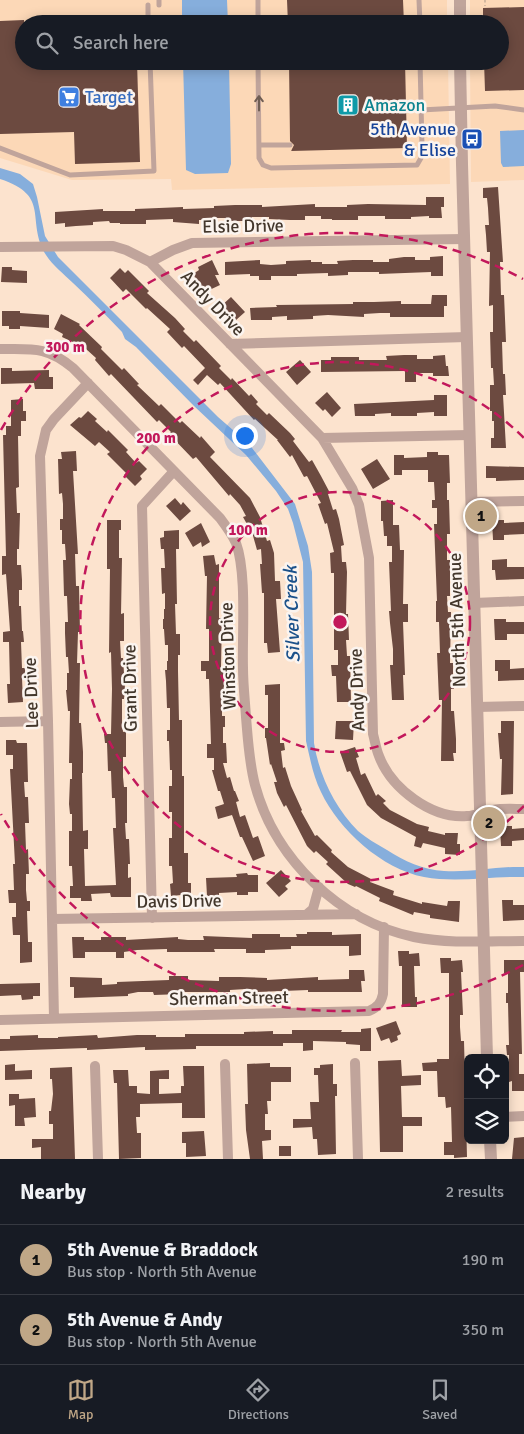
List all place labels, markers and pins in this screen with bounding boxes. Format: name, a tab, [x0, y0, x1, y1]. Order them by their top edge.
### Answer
supermarket icon: Target	[57, 85, 81, 109]
place label: Target	[85, 86, 133, 108]
building icon: Amazon	[336, 93, 360, 117]
place label: Amazon	[364, 94, 425, 116]
place label: 5th Avenue & Elise	[370, 118, 456, 161]
bus stop icon: 5th Avenue & Elise	[460, 127, 484, 151]
pin: 1	[465, 497, 497, 535]
centre of rings	[331, 613, 349, 631]
pin: 2	[473, 804, 505, 842]

